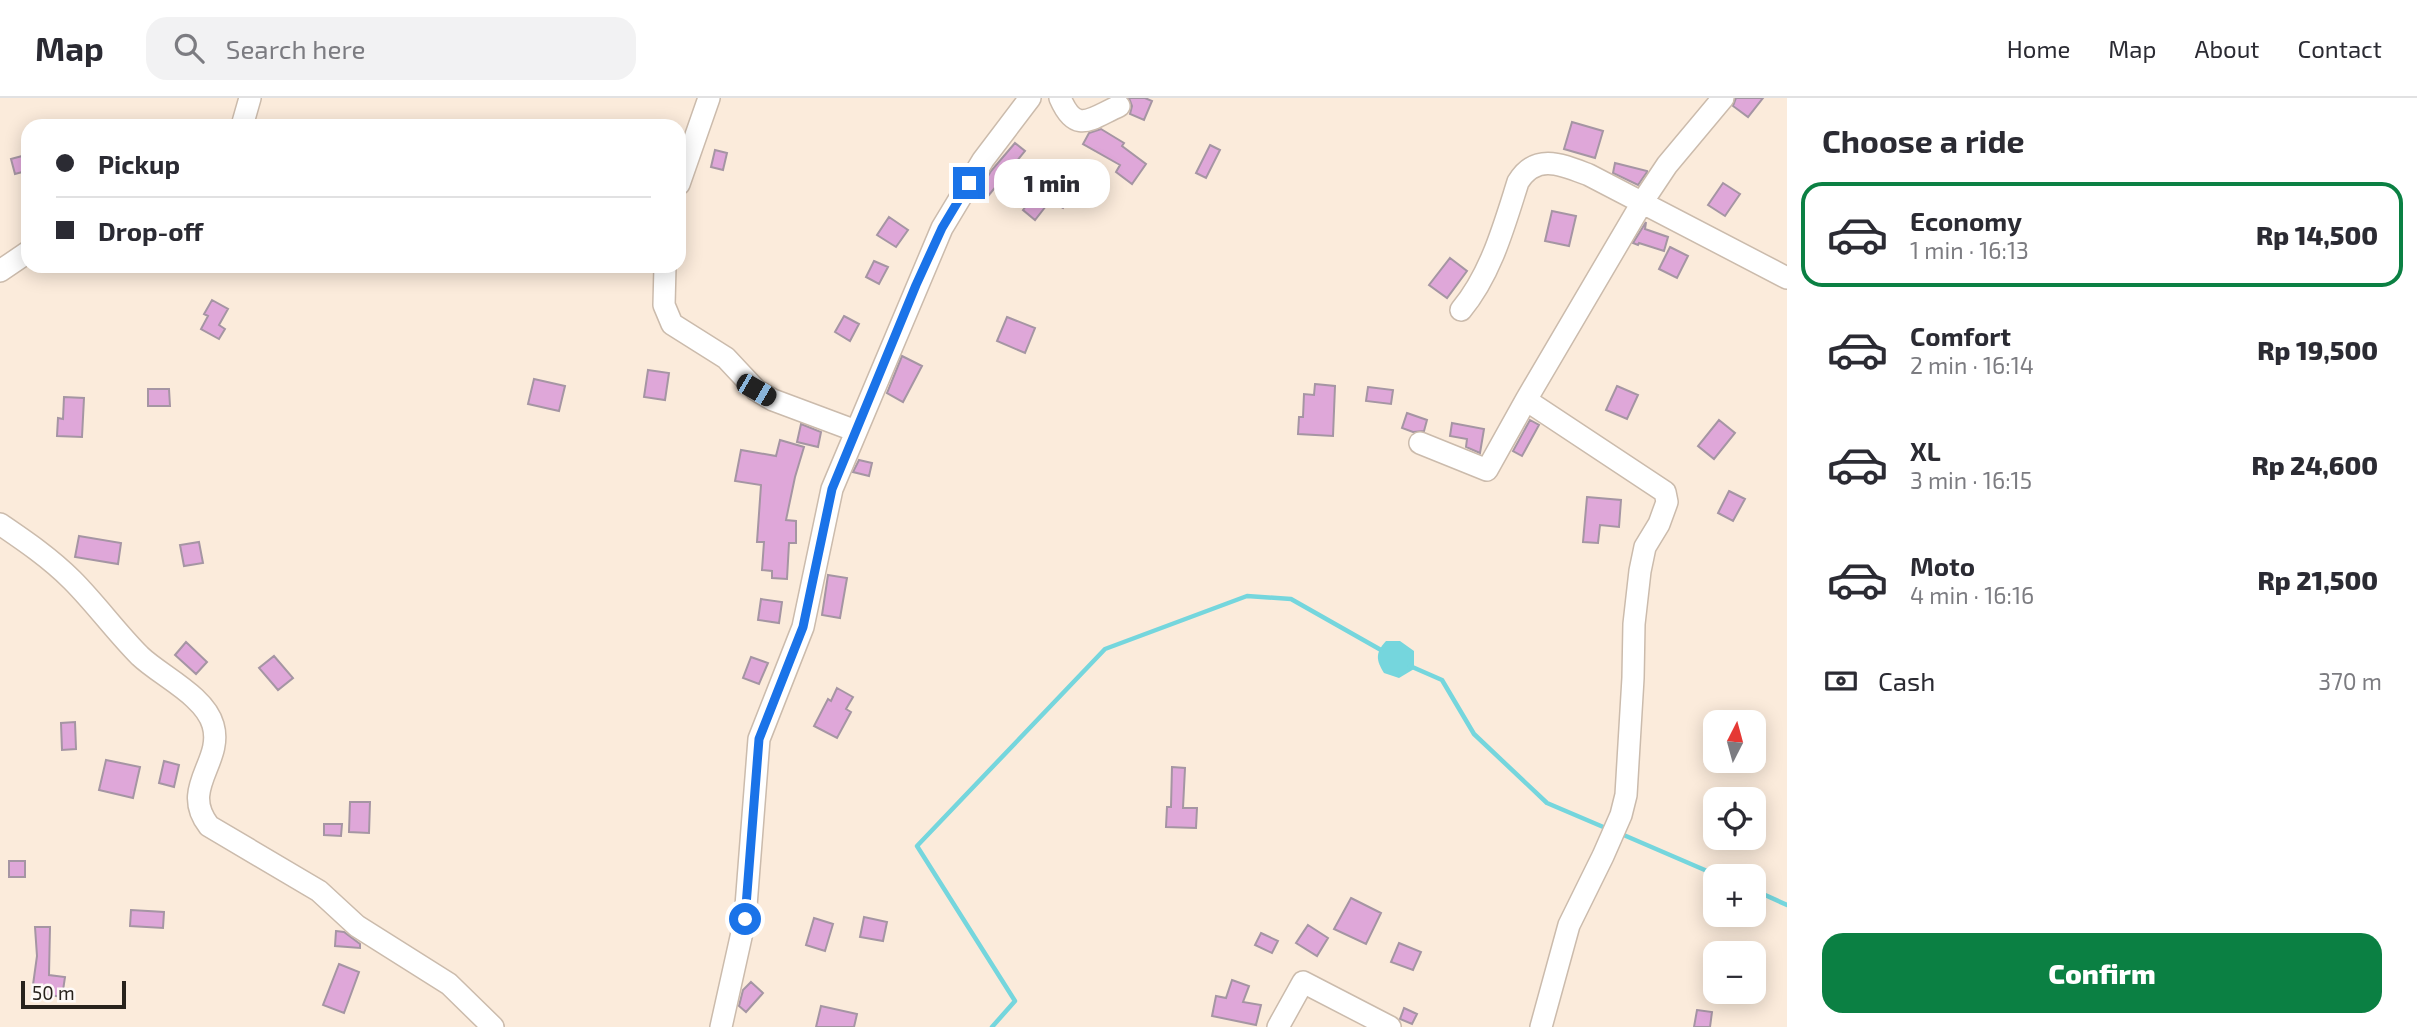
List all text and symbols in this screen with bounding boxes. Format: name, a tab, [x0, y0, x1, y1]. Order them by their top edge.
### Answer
search box	[146, 17, 636, 80]
text: Map	[35, 28, 104, 68]
icon: search	[170, 29, 208, 67]
text: Search here	[226, 33, 365, 64]
text: Home	[2007, 34, 2070, 63]
text: Map	[2108, 34, 2156, 63]
text: About	[2194, 34, 2260, 63]
text: Contact	[2298, 34, 2382, 63]
text: Choose a ride	[1822, 121, 2025, 159]
text: Pickup	[98, 148, 180, 179]
callout: 1 min	[993, 158, 1109, 208]
route end	[953, 167, 985, 199]
text: 1 min	[1024, 169, 1080, 197]
icon: car	[1826, 203, 1889, 266]
text: Economy	[1910, 205, 2022, 236]
text: Drop-off	[98, 215, 203, 246]
text: Rp 14,500	[2256, 219, 2378, 250]
text: 1 min · 16:13	[1910, 236, 2029, 264]
icon: car	[1826, 318, 1889, 381]
text: Comfort	[1910, 320, 2011, 351]
text: Rp 19,500	[2257, 334, 2378, 365]
text: 2 min · 16:14	[1910, 351, 2034, 379]
car	[733, 370, 780, 410]
icon: car	[1826, 433, 1889, 496]
text: XL	[1910, 435, 1941, 466]
text: Rp 24,600	[2251, 449, 2378, 480]
text: 3 min · 16:15	[1910, 466, 2032, 494]
icon: car	[1826, 548, 1889, 611]
text: Moto	[1910, 550, 1975, 581]
text: Rp 21,500	[2258, 564, 2378, 595]
text: 4 min · 16:16	[1910, 581, 2034, 609]
icon: cash	[1822, 662, 1860, 700]
text: Cash	[1878, 665, 1935, 696]
text: 370 m	[2318, 667, 2382, 695]
north arrow	[1703, 710, 1766, 774]
map controls	[1703, 710, 1766, 1004]
button: locate	[1703, 787, 1766, 850]
button: +	[1703, 864, 1766, 927]
route start	[729, 903, 761, 935]
button: Confirm	[1822, 933, 2382, 1013]
button: −	[1703, 941, 1766, 1004]
scale bar	[21, 978, 126, 1010]
text: 50 m	[32, 981, 75, 1004]

